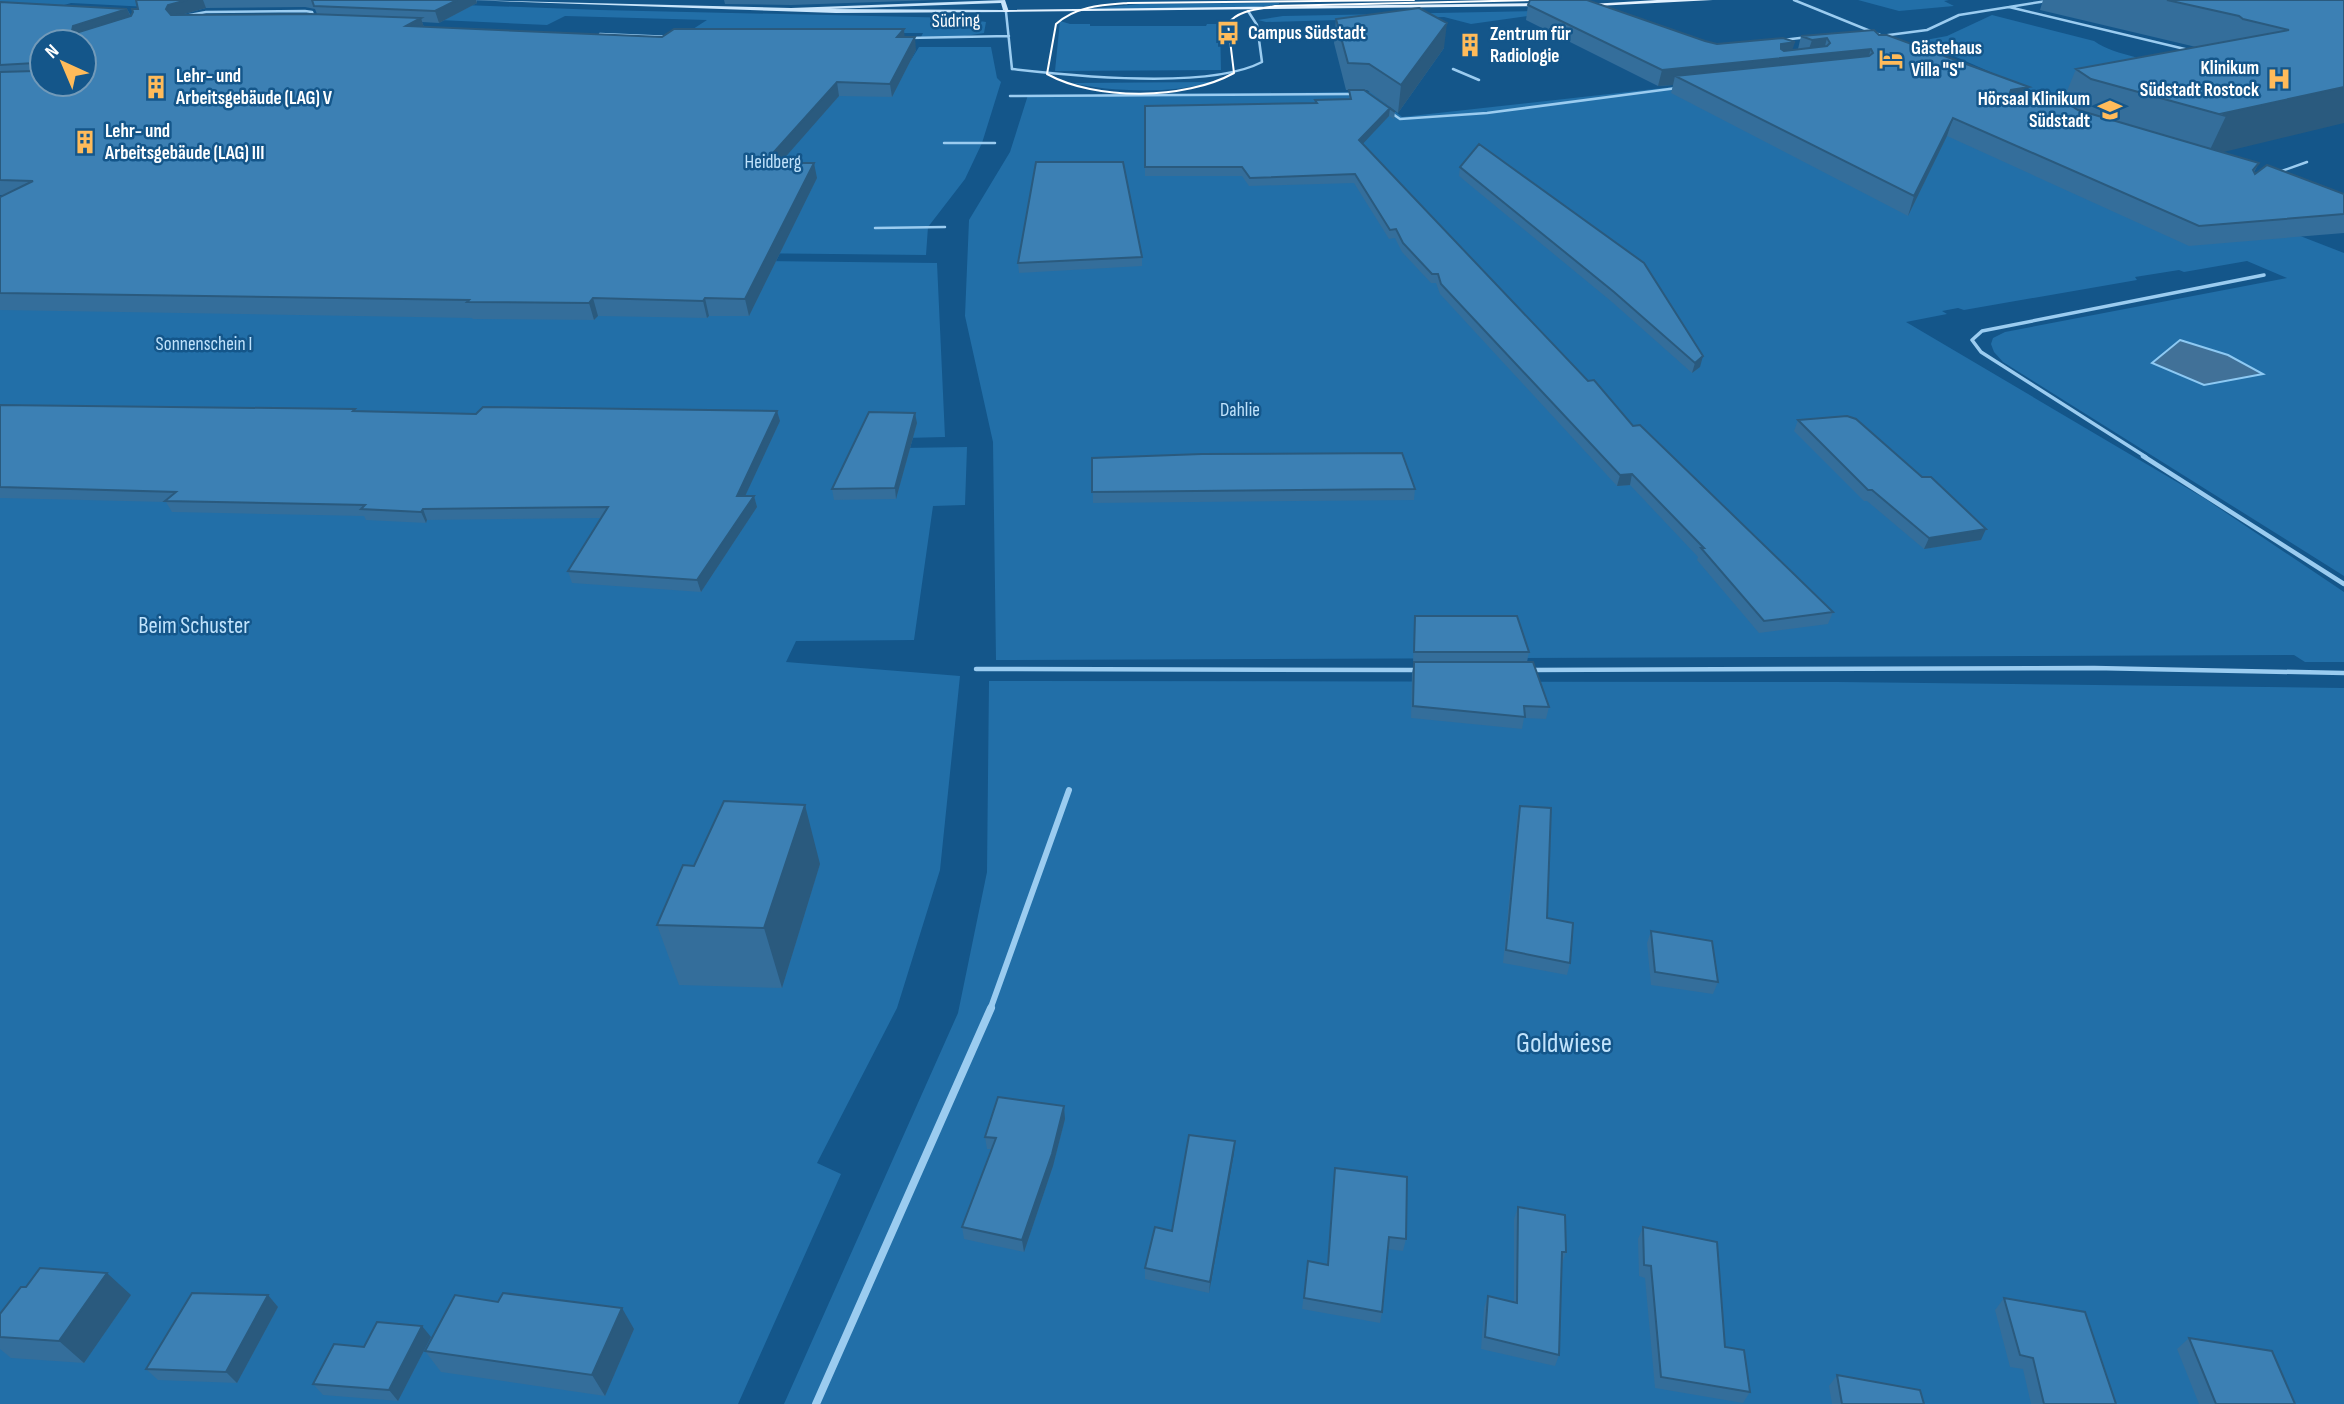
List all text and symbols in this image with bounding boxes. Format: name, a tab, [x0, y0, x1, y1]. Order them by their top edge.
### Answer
street label: Südring	[931, 9, 981, 33]
bus stop icon: Campus Südstadt	[1214, 19, 1242, 47]
place label: Campus Südstadt	[1248, 22, 1366, 45]
place label: Zentrum für Radiologie	[1490, 23, 1571, 68]
north arrow	[28, 28, 98, 98]
building icon: Zentrum für Radiologie	[1456, 31, 1484, 59]
place label: Gästehaus Villa "S"	[1911, 37, 1982, 82]
text: N	[41, 40, 64, 64]
hotel icon: Gästehaus Villa "S"	[1877, 45, 1905, 73]
place label: Klinikum Südstadt Rostock	[2140, 57, 2259, 102]
place label: Lehr- und Arbeitsgebäude (LAG) V	[175, 65, 333, 110]
hospital icon: Klinikum Südstadt Rostock	[2265, 65, 2293, 93]
building icon: Lehr- und Arbeitsgebäude (LAG) V	[142, 73, 170, 101]
place label: Hörsaal Klinikum Südstadt	[1978, 88, 2090, 133]
school or university icon: Hörsaal Klinikum Südstadt	[2096, 96, 2124, 124]
place label: Lehr- und Arbeitsgebäude (LAG) III	[104, 120, 265, 165]
building icon: Lehr- und Arbeitsgebäude (LAG) III	[71, 128, 99, 156]
park label: Heidberg	[745, 151, 802, 174]
park label: Sonnenschein I	[156, 333, 252, 356]
park label: Dahlie	[1220, 399, 1260, 422]
park label: Beim Schuster	[138, 612, 250, 640]
park label: Goldwiese	[1516, 1027, 1612, 1060]

